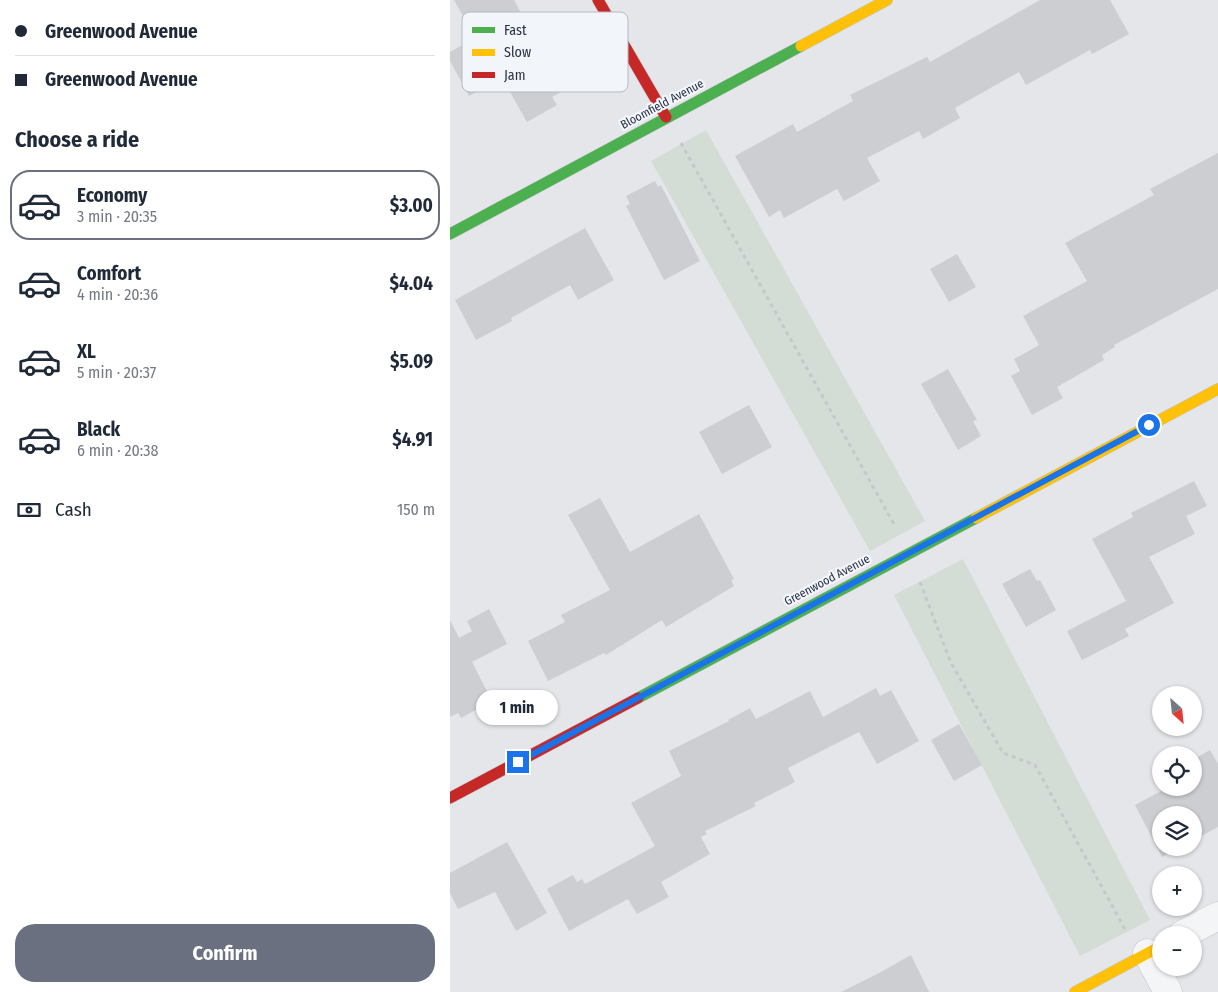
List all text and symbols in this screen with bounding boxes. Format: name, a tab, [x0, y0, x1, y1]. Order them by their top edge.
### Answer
legend	[462, 12, 628, 92]
text: Greenwood Avenue	[45, 20, 198, 43]
text: Fast	[504, 22, 527, 39]
text: Slow	[504, 44, 531, 61]
text: Jam	[504, 67, 525, 84]
text: Greenwood Avenue	[45, 68, 198, 91]
street label: Bloomfield Avenue	[618, 76, 706, 132]
text: Choose a ride	[15, 126, 139, 153]
icon: car	[17, 183, 62, 228]
text: Economy	[77, 184, 147, 207]
text: $3.00	[390, 194, 433, 217]
text: 3 min · 20:35	[77, 207, 157, 226]
icon: car	[17, 261, 62, 306]
text: Comfort	[77, 262, 141, 285]
text: $4.04	[390, 272, 433, 295]
text: 4 min · 20:36	[77, 285, 158, 304]
icon: car	[17, 339, 62, 384]
text: XL	[77, 340, 96, 363]
text: $5.09	[390, 350, 433, 373]
text: 5 min · 20:37	[77, 363, 156, 382]
route start	[1138, 414, 1160, 436]
icon: car	[17, 417, 62, 462]
text: Black	[77, 418, 120, 441]
text: $4.91	[392, 428, 433, 451]
text: 6 min · 20:38	[77, 441, 159, 460]
icon: cash	[15, 496, 43, 524]
text: Cash	[55, 498, 92, 521]
text: 150 m	[397, 500, 435, 519]
street label: Greenwood Avenue	[782, 552, 872, 608]
north arrow	[1152, 686, 1202, 736]
map controls	[1152, 686, 1202, 976]
callout: 1 min	[477, 690, 559, 724]
text: 1 min	[500, 698, 534, 717]
button: locate	[1152, 746, 1202, 796]
route end	[507, 751, 529, 773]
button: layers	[1152, 806, 1202, 856]
button: +	[1152, 866, 1202, 916]
button: Confirm	[15, 924, 435, 982]
button: −	[1152, 926, 1202, 976]

